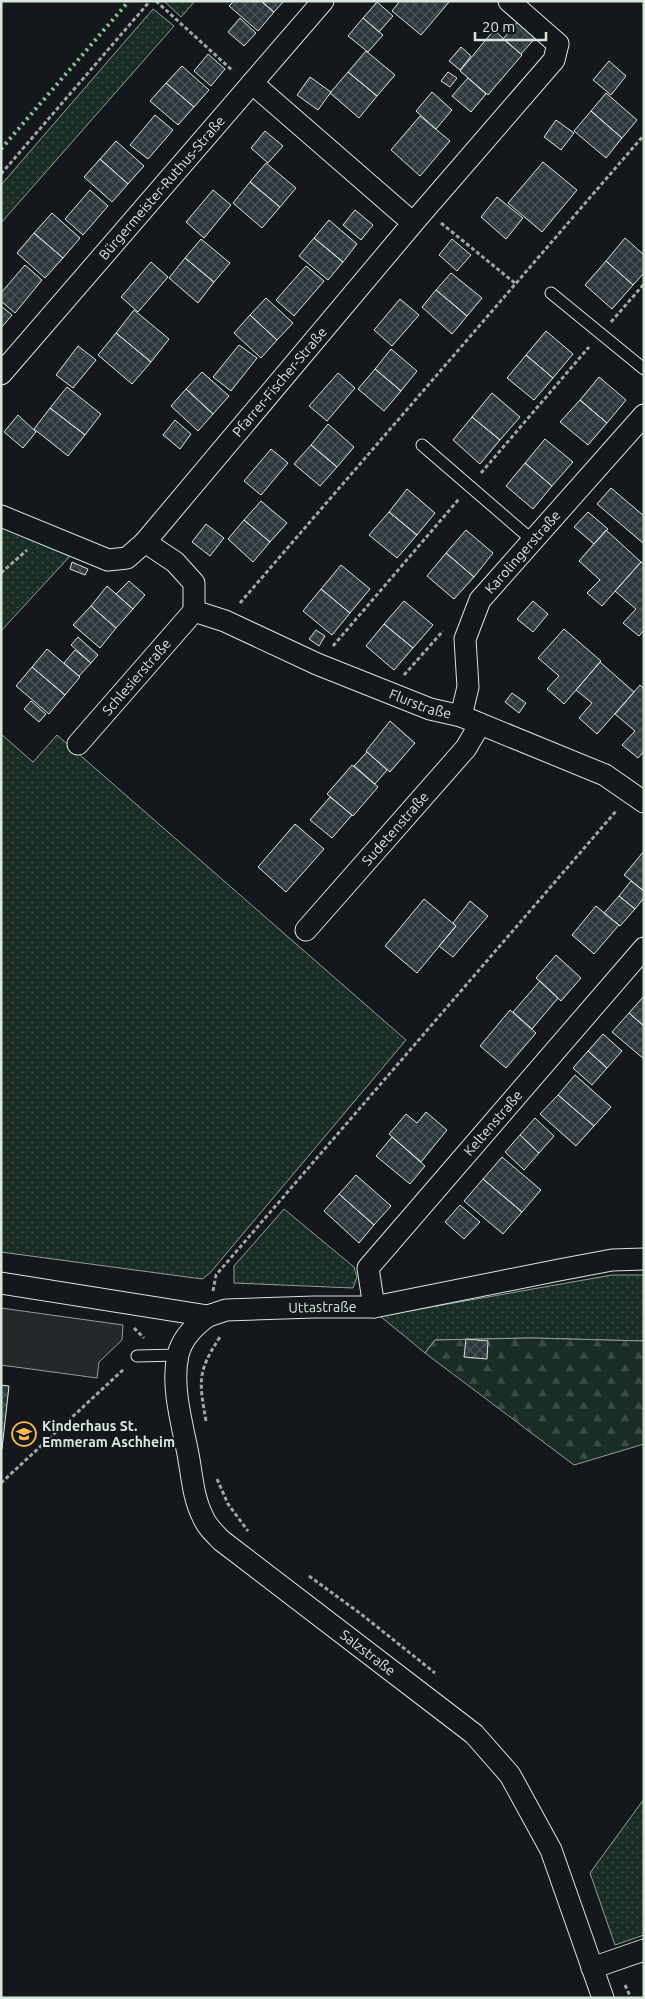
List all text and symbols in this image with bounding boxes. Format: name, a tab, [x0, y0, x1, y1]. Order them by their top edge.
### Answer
scale bar	[475, 10, 546, 42]
text: 20 m	[482, 18, 515, 35]
street label: Bürgermeister-Ruthus-Straße	[95, 113, 228, 263]
street label: Pfarrer-Fischer-Straße	[229, 324, 330, 440]
street label: Karolingerstraße	[482, 507, 564, 597]
street label: Schlesierstraße	[99, 635, 174, 718]
street label: Flurstraße	[387, 686, 453, 722]
street label: Sudetenstraße	[358, 788, 432, 869]
street label: Keltenstraße	[461, 1087, 526, 1159]
street label: Uttastraße	[288, 1299, 356, 1316]
place label: Kinderhaus St. Emmeram Aschheim	[42, 1418, 175, 1450]
school or university icon: Kinderhaus St. Emmeram Aschheim	[11, 1421, 37, 1447]
street label: Salzstraße	[337, 1627, 398, 1679]

